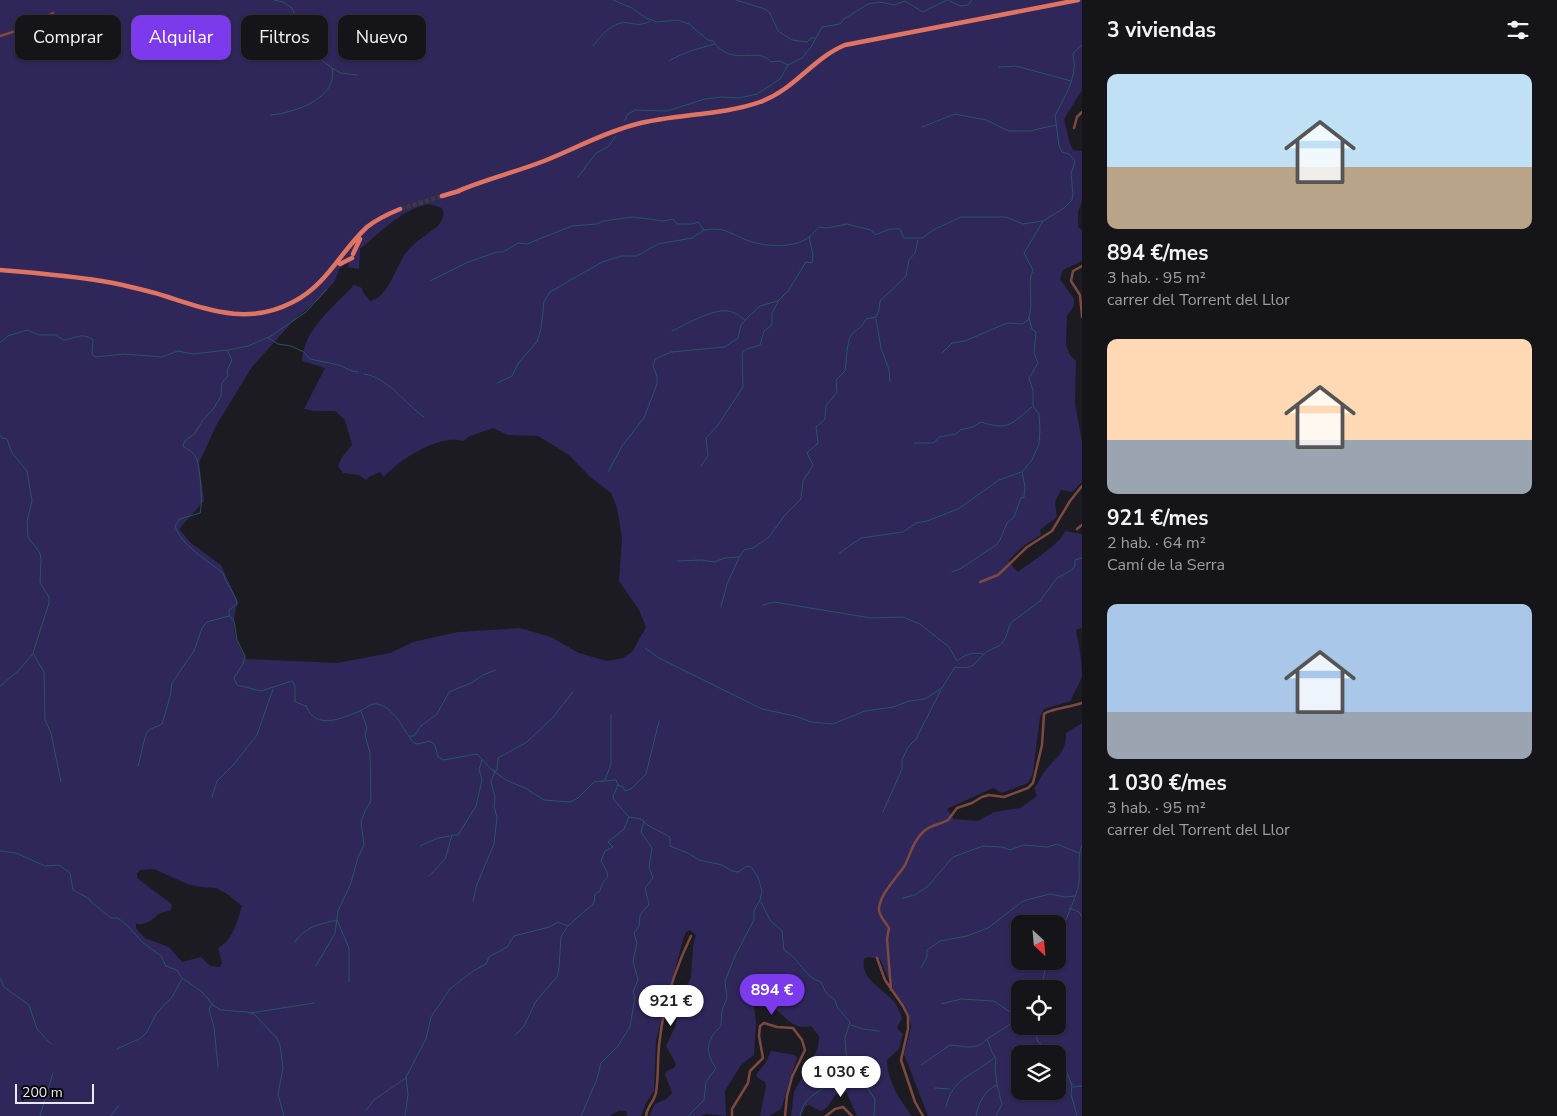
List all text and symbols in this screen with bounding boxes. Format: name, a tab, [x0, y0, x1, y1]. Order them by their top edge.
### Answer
chip: Comprar	[15, 15, 121, 60]
chip: Alquilar	[131, 15, 231, 60]
chip: Filtros	[241, 15, 328, 60]
chip: Nuevo	[338, 15, 426, 60]
text: 3 viviendas	[1107, 16, 1216, 44]
icon: filters	[1504, 16, 1532, 44]
icon: home	[1275, 107, 1365, 197]
text: 894 €/mes	[1107, 239, 1208, 267]
text: 3 hab. · 95 m²	[1107, 267, 1206, 289]
text: carrer del Torrent del Llor	[1107, 289, 1290, 311]
icon: home	[1275, 372, 1365, 462]
text: 921 €/mes	[1107, 504, 1208, 532]
text: 2 hab. · 64 m²	[1107, 532, 1206, 554]
text: Camí de la Serra	[1107, 554, 1225, 576]
icon: home	[1275, 637, 1365, 727]
text: 1 030 €/mes	[1107, 769, 1227, 797]
text: 3 hab. · 95 m²	[1107, 797, 1206, 819]
text: carrer del Torrent del Llor	[1107, 819, 1290, 841]
north arrow	[1011, 915, 1066, 970]
map controls	[1011, 915, 1066, 1100]
pin: 894 €	[737, 974, 807, 1016]
text: 894 €	[751, 979, 793, 1001]
button: locate	[1011, 980, 1066, 1035]
pin: 921 €	[636, 984, 706, 1027]
text: 921 €	[650, 990, 692, 1012]
button: layers	[1011, 1045, 1066, 1100]
pin: 1 030 €	[795, 1056, 887, 1098]
text: 1 030 €	[813, 1061, 869, 1083]
scale bar	[15, 1081, 94, 1104]
text: 200 m	[22, 1083, 63, 1102]

